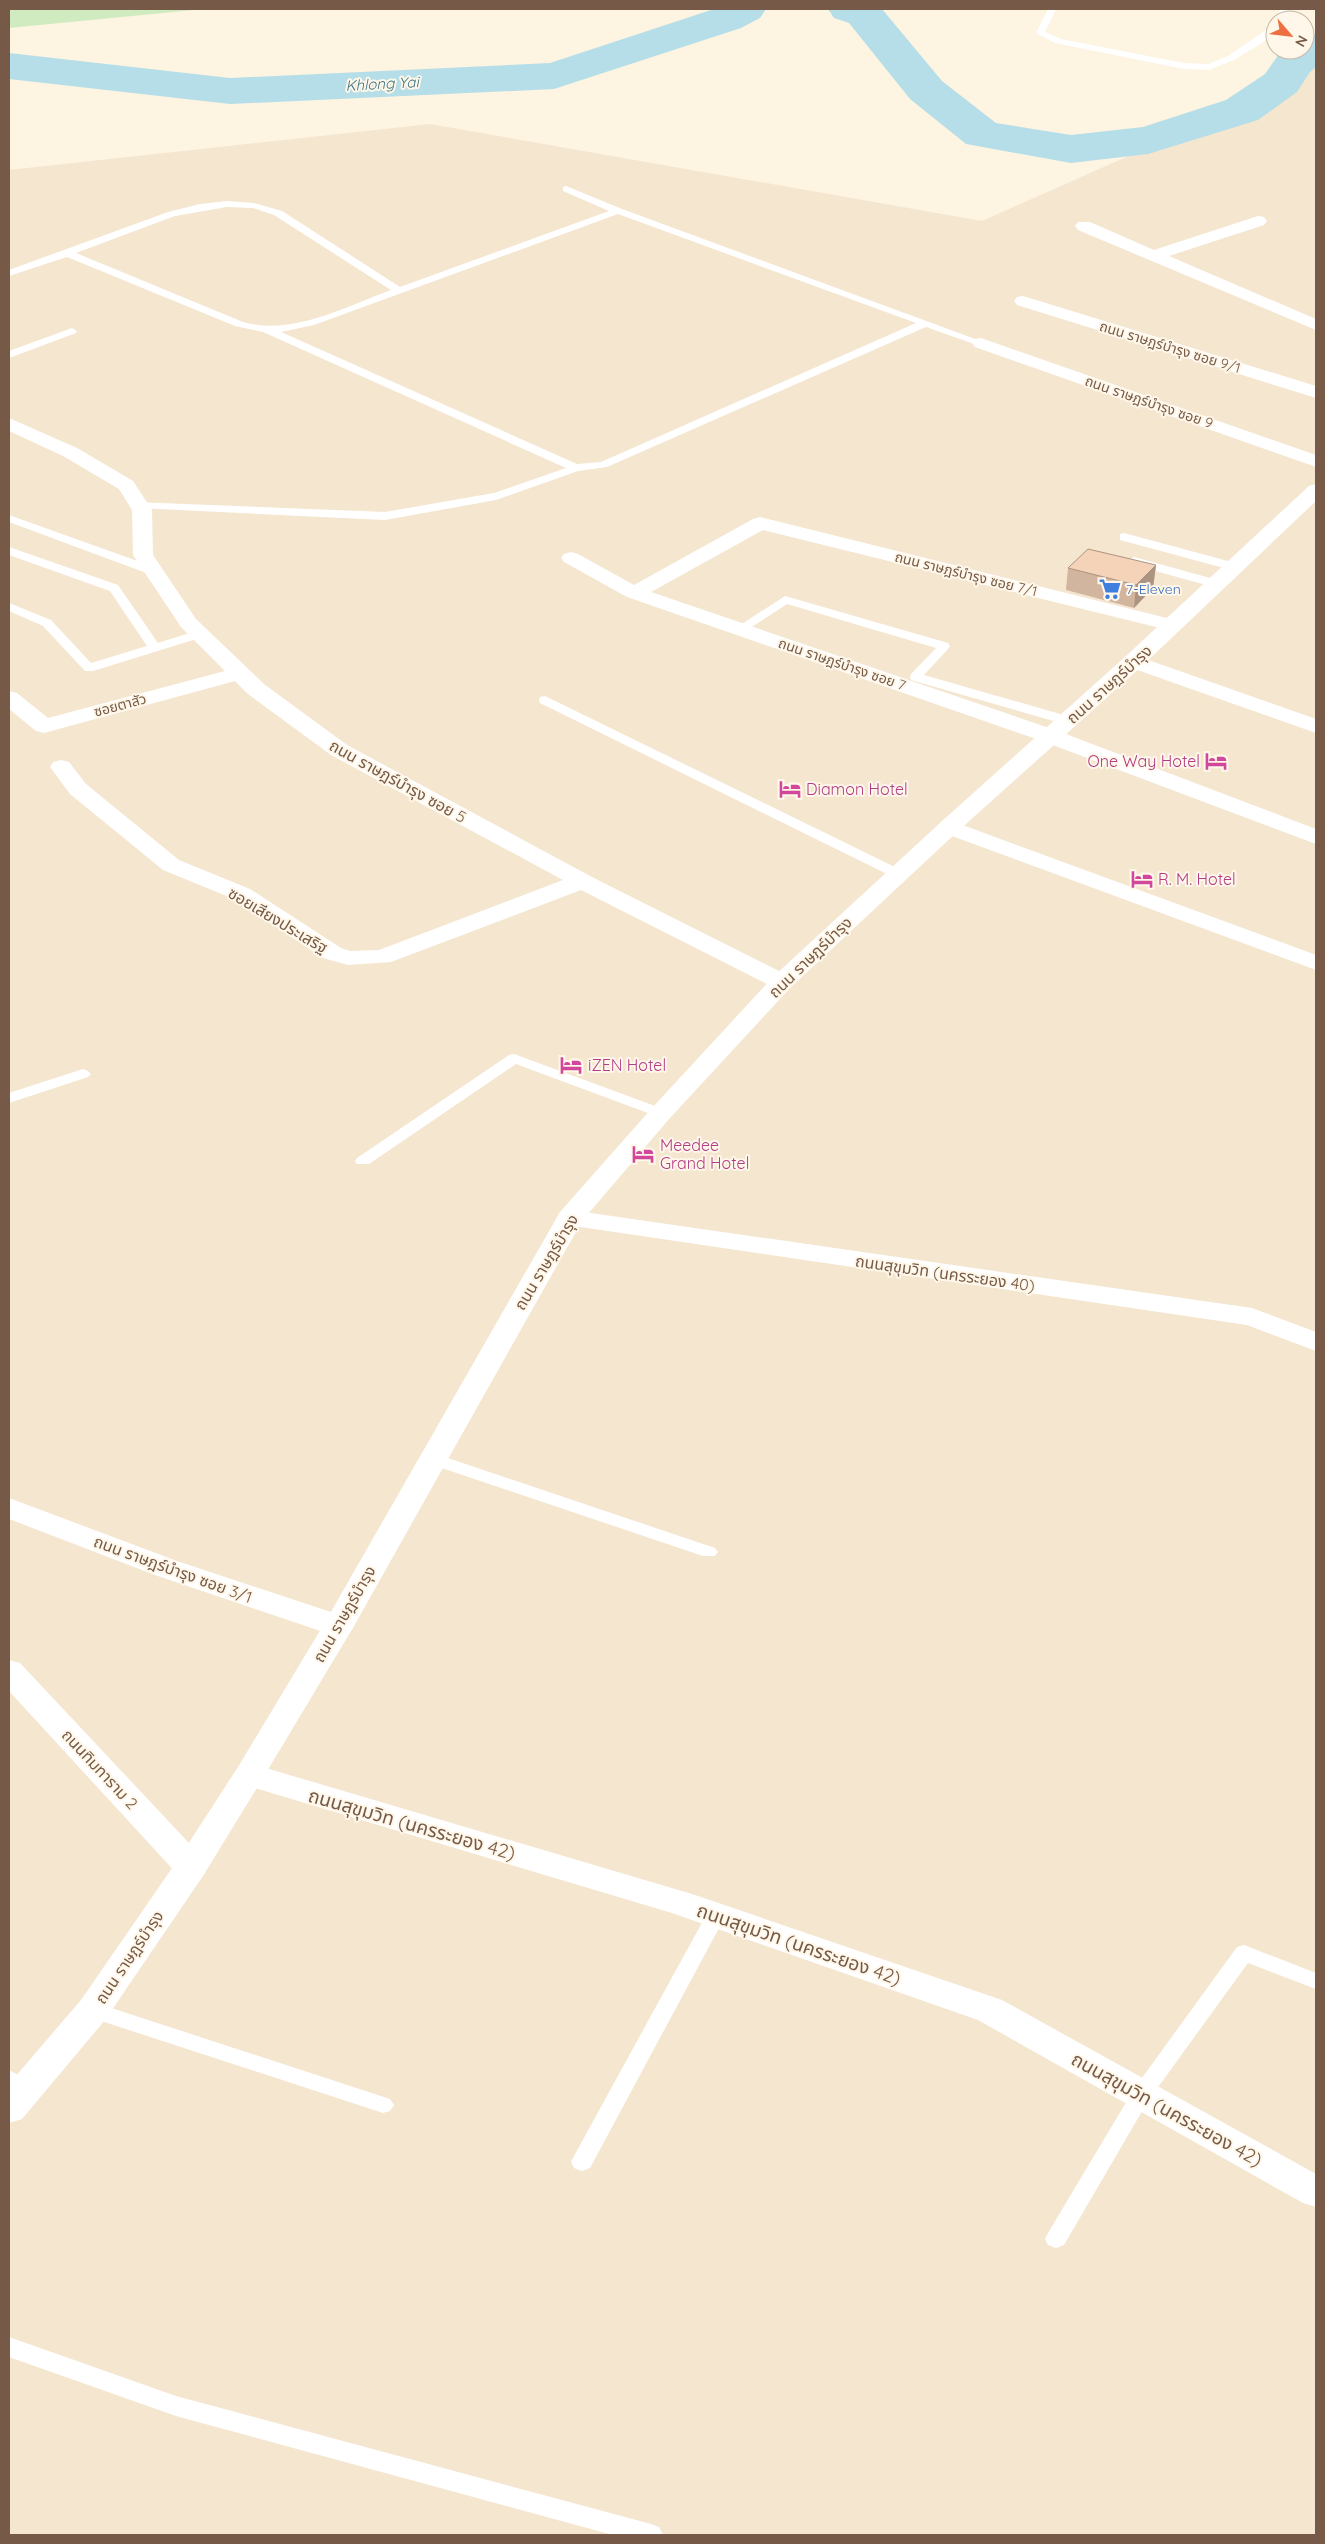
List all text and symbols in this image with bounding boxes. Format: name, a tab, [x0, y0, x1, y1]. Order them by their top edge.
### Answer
north arrow	[1265, 10, 1315, 60]
text: N	[1291, 32, 1312, 50]
water label: Khlong Yai	[345, 72, 421, 95]
street label: ถนน ราษฎร์บำรุง ซอย 9/1	[1097, 317, 1243, 377]
street label: ถนน ราษฎร์บำรุง ซอย 9	[1083, 372, 1216, 432]
street label: ถนน ราษฎร์บำรุง ซอย 7/1	[893, 548, 1039, 600]
supermarket icon: 7-Eleven	[1097, 576, 1123, 602]
place label: 7-Eleven	[1126, 580, 1181, 598]
street label: ถนน ราษฎร์บำรุง ซอย 7	[776, 634, 908, 694]
street label: ถนน ราษฎร์บำรุง	[1062, 640, 1156, 728]
street label: ซอยตาสัว	[92, 689, 148, 721]
street label: ถนน ราษฎร์บำรุง ซอย 5	[326, 735, 470, 827]
hotel icon: One Way Hotel	[1203, 748, 1229, 774]
place label: One Way Hotel	[1087, 751, 1200, 771]
hotel icon: Diamon Hotel	[777, 776, 803, 802]
place label: Diamon Hotel	[806, 779, 908, 799]
hotel icon: R. M. Hotel	[1129, 866, 1155, 892]
place label: R. M. Hotel	[1158, 869, 1236, 889]
street label: ซอยเสียงประเสริฐ	[225, 882, 332, 958]
street label: ถนน ราษฎร์บำรุง	[764, 912, 856, 1002]
hotel icon: iZEN Hotel	[558, 1052, 584, 1078]
place label: iZEN Hotel	[588, 1055, 666, 1075]
place label: Meedee Grand Hotel	[660, 1135, 749, 1173]
hotel icon: Meedee Grand Hotel	[630, 1141, 656, 1167]
street label: ถนน ราษฎร์บำรุง	[510, 1210, 582, 1314]
street label: ถนนสุขุมวิท (นครระยอง 40)	[854, 1250, 1036, 1296]
street label: ถนน ราษฎร์บำรุง ซอย 3/1	[91, 1531, 255, 1607]
street label: ถนน ราษฎร์บำรุง	[308, 1562, 380, 1666]
street label: ถนนทิมทาราม 2	[58, 1725, 142, 1813]
street label: ถนนสุขุมวิท (นครระยอง 42)	[306, 1783, 518, 1865]
street label: ถนนสุขุมวิท (นครระยอง 42)	[694, 1898, 904, 1990]
street label: ถนน ราษฎร์บำรุง	[90, 1907, 168, 2007]
street label: ถนนสุขุมวิท (นครระยอง 42)	[1067, 2047, 1267, 2171]

